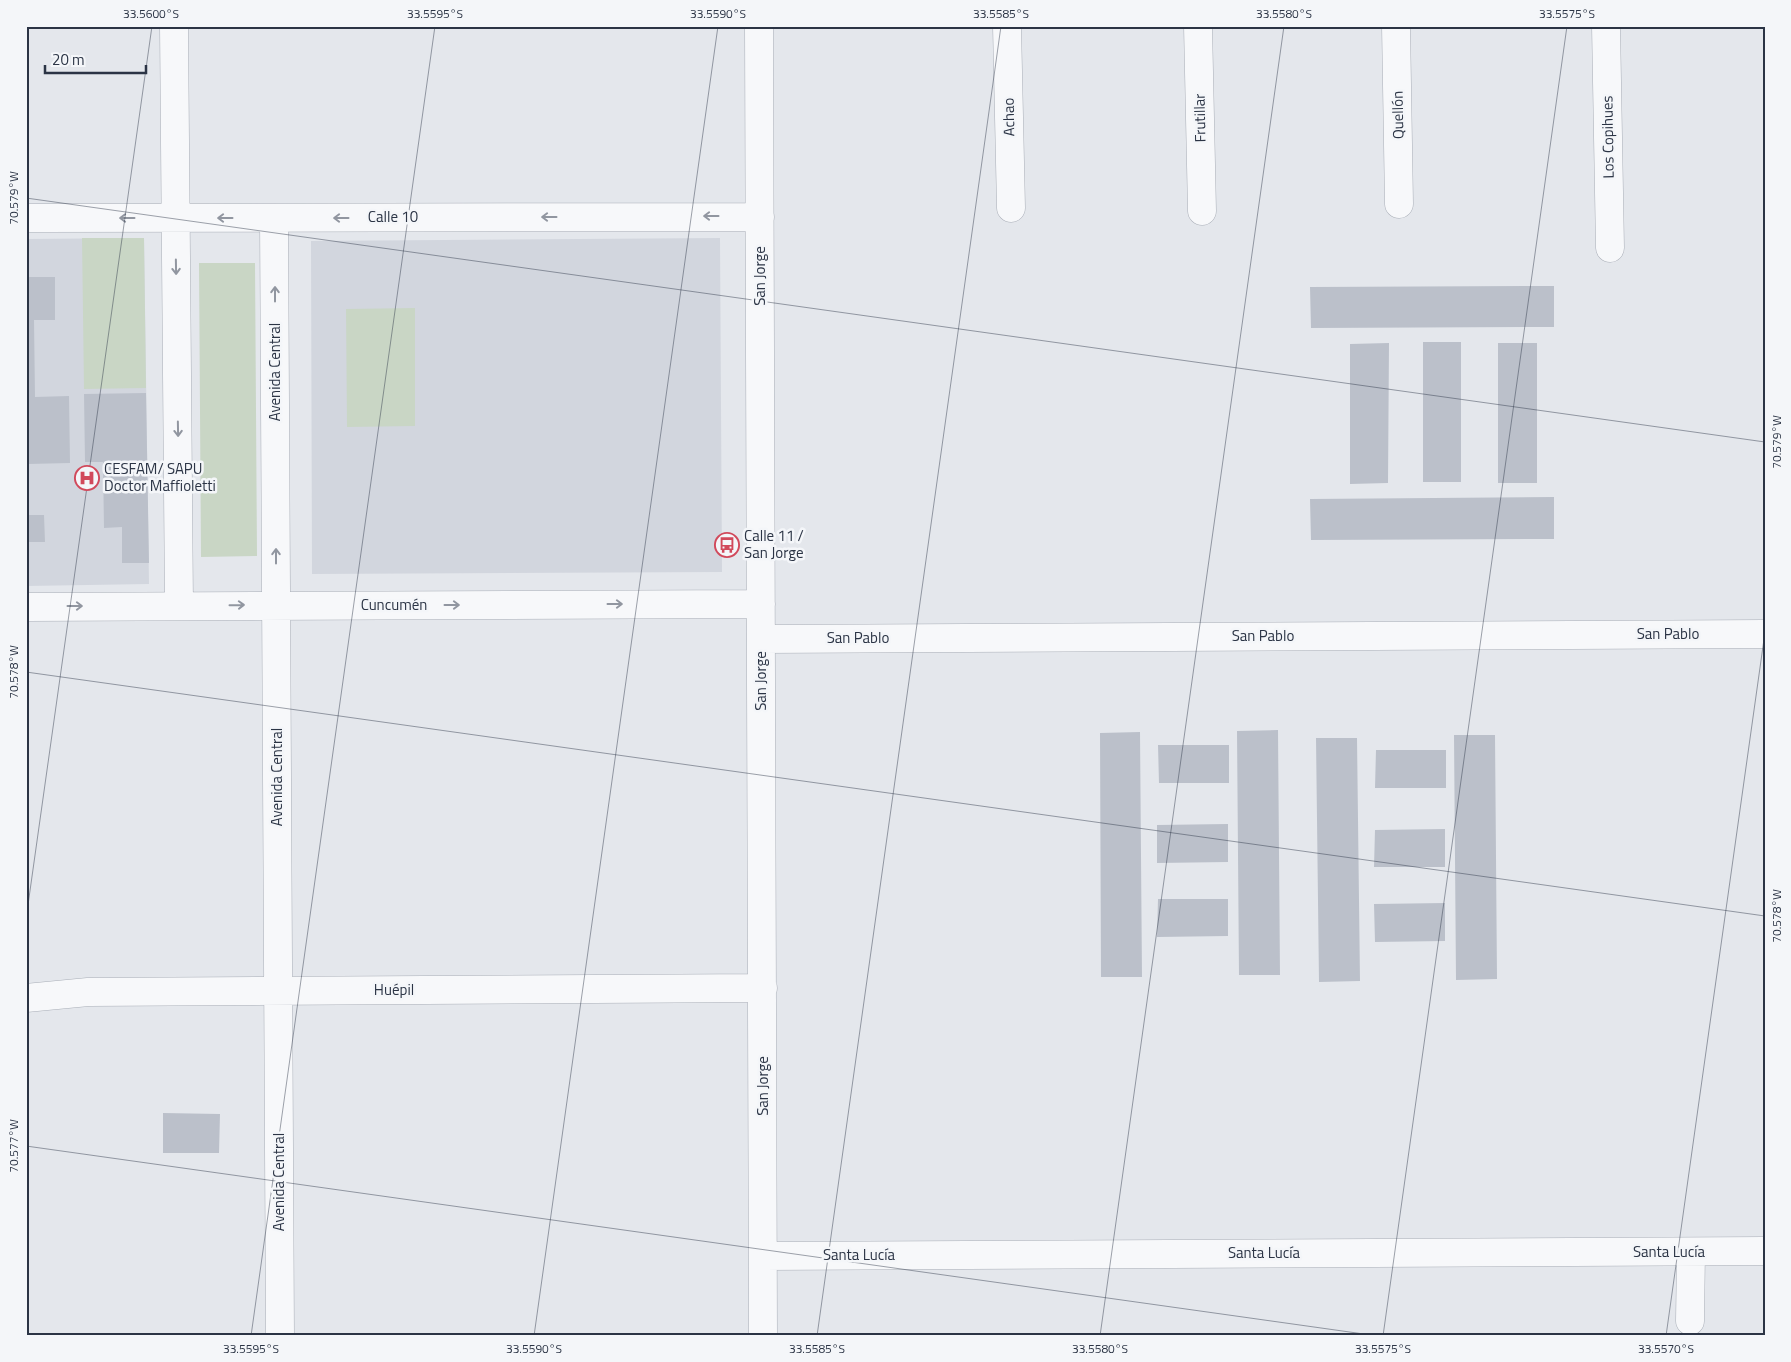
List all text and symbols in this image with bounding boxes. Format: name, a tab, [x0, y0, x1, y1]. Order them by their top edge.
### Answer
text: 33.5600°S	[123, 4, 179, 23]
text: 33.5595°S	[407, 4, 463, 23]
text: 33.5590°S	[690, 4, 746, 23]
text: 33.5585°S	[973, 4, 1029, 23]
text: 33.5580°S	[1256, 4, 1312, 23]
text: 33.5575°S	[1539, 4, 1595, 23]
scale bar	[45, 42, 146, 74]
text: 20 m	[52, 48, 85, 71]
street label: Quellón	[1386, 91, 1409, 139]
street label: Frutillar	[1188, 93, 1211, 143]
street label: Los Copihues	[1595, 95, 1620, 179]
street label: Achao	[997, 97, 1020, 137]
text: 70.579°W	[4, 171, 23, 225]
street label: Calle 10	[368, 205, 418, 228]
one-way arrow	[704, 211, 720, 221]
one-way arrow	[541, 212, 558, 222]
one-way arrow	[119, 213, 136, 223]
one-way arrow	[218, 213, 234, 223]
one-way arrow	[333, 213, 350, 223]
street label: San Jorge	[748, 246, 771, 306]
one-way arrow	[171, 258, 181, 274]
one-way arrow	[270, 286, 280, 302]
street label: Avenida Central	[263, 323, 286, 421]
text: 70.579°W	[1767, 415, 1786, 469]
one-way arrow	[173, 420, 183, 437]
place label: CESFAM/ SAPU Doctor Maffioletti	[104, 457, 216, 497]
hospital icon: CESFAM/ SAPU Doctor Maffioletti	[74, 465, 100, 491]
place label: Calle 11 / San Jorge	[744, 524, 804, 564]
bus stop icon: Calle 11 / San Jorge	[714, 532, 740, 558]
one-way arrow	[271, 549, 281, 565]
street label: Cuncumén	[361, 593, 427, 616]
one-way arrow	[229, 600, 245, 610]
one-way arrow	[444, 600, 460, 610]
one-way arrow	[607, 600, 623, 609]
one-way arrow	[66, 601, 83, 611]
street label: San Pablo	[1637, 622, 1699, 645]
street label: San Pablo	[1232, 624, 1294, 647]
street label: San Pablo	[827, 626, 889, 649]
text: 70.578°W	[4, 645, 23, 699]
street label: San Jorge	[749, 651, 772, 711]
street label: Avenida Central	[265, 728, 288, 826]
text: 70.578°W	[1767, 889, 1786, 943]
street label: Huépil	[374, 978, 414, 1001]
street label: San Jorge	[751, 1056, 774, 1116]
text: 70.577°W	[4, 1119, 23, 1173]
street label: Avenida Central	[267, 1133, 290, 1231]
street label: Santa Lucía	[1633, 1240, 1706, 1263]
street label: Santa Lucía	[1228, 1241, 1301, 1264]
street label: Santa Lucía	[823, 1243, 896, 1266]
text: 33.5595°S	[223, 1339, 279, 1358]
text: 33.5590°S	[506, 1339, 562, 1358]
text: 33.5585°S	[789, 1339, 845, 1358]
text: 33.5580°S	[1072, 1339, 1128, 1358]
text: 33.5575°S	[1355, 1339, 1411, 1358]
text: 33.5570°S	[1638, 1339, 1694, 1358]

